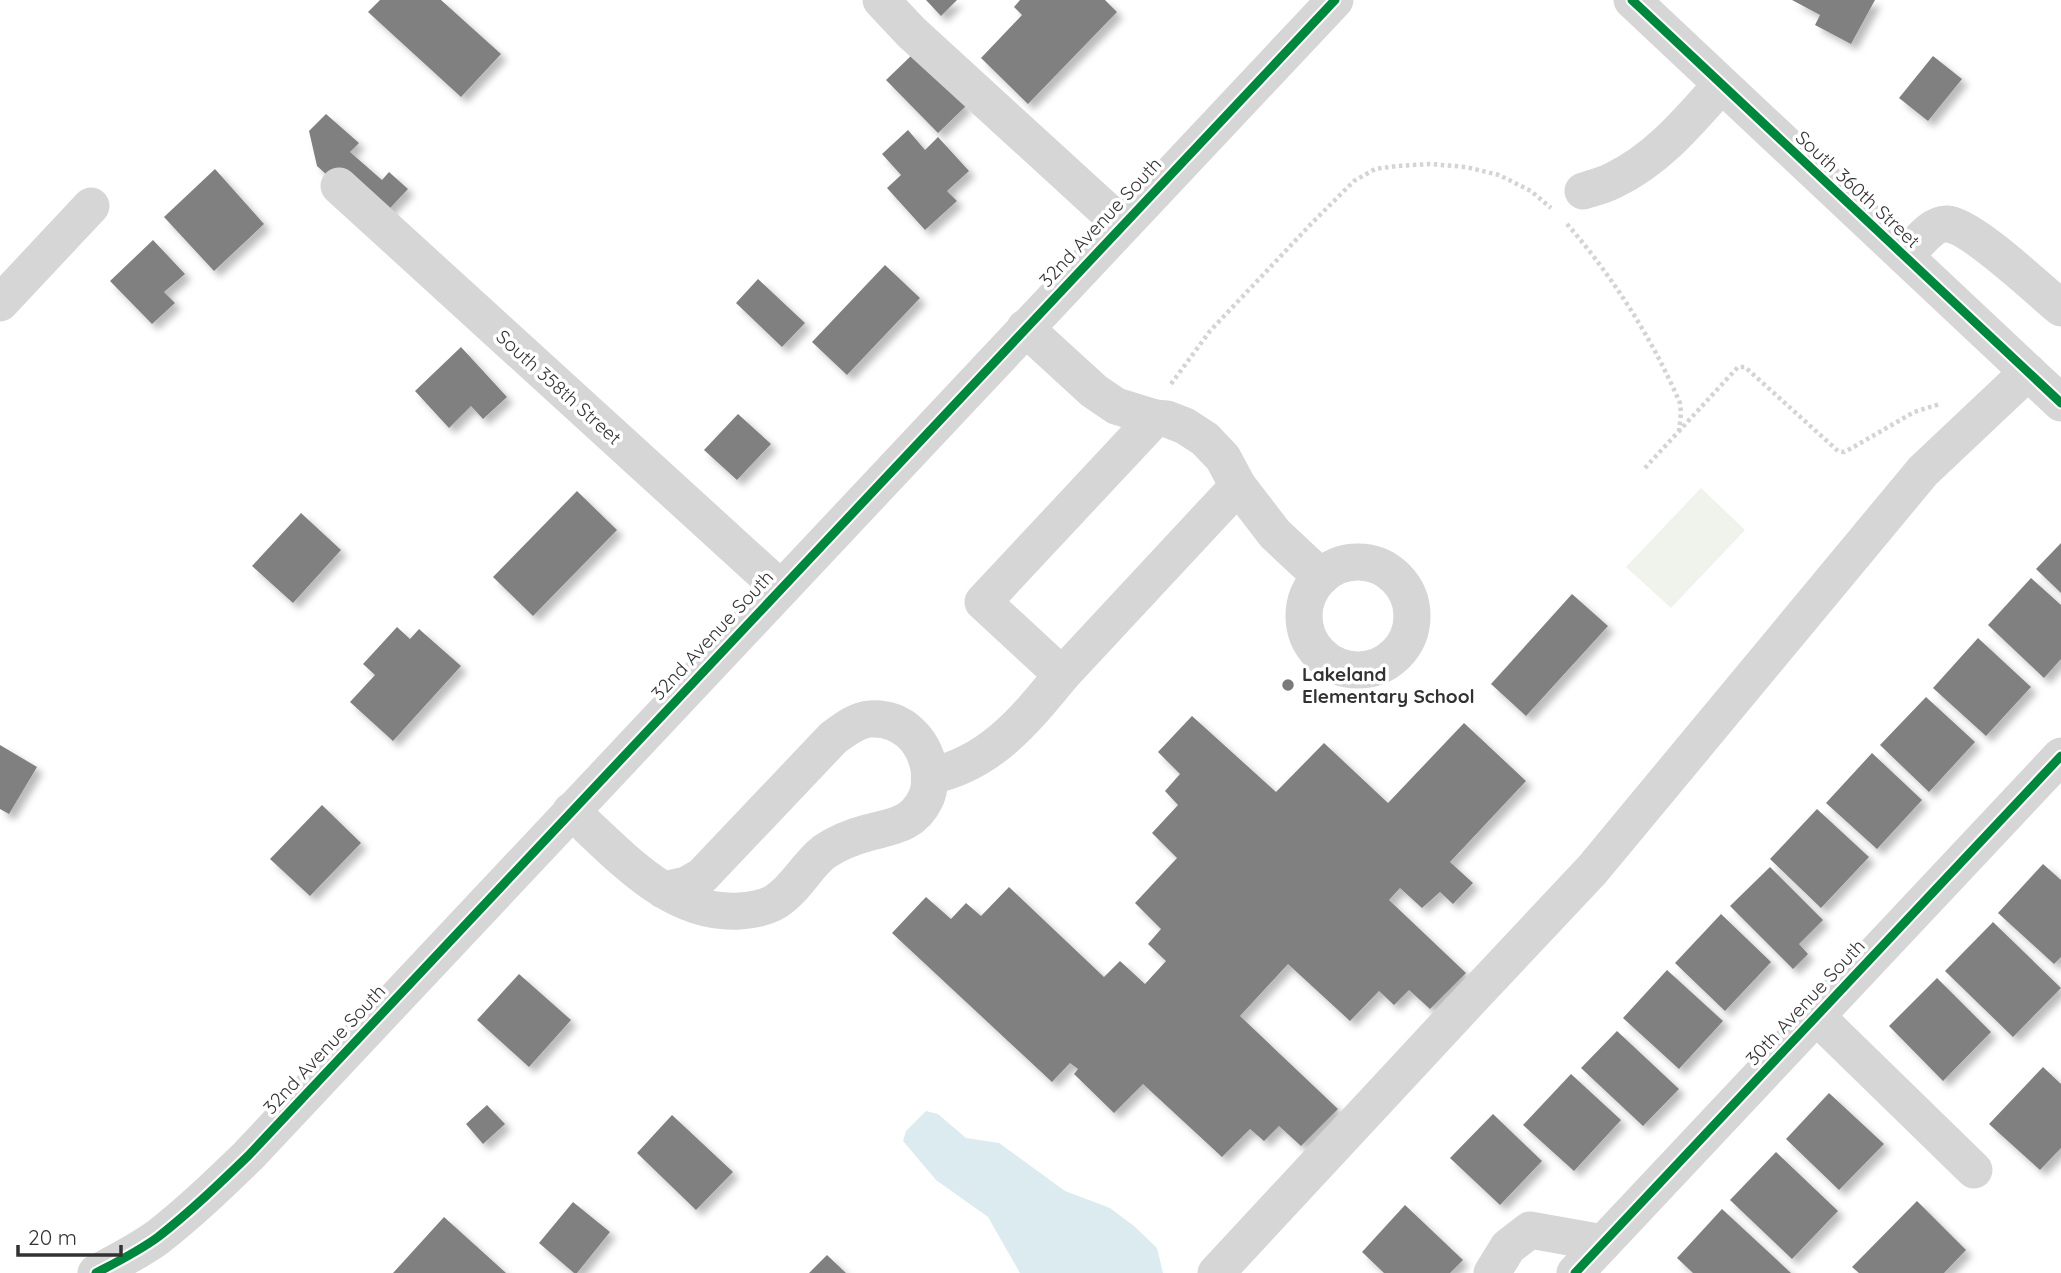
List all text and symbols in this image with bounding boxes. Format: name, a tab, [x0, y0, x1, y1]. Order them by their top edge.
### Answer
street label: South 360th Street	[1791, 125, 1925, 253]
street label: 32nd Avenue South	[1034, 152, 1166, 292]
street label: South 358th Street	[491, 324, 627, 450]
street label: 32nd Avenue South	[646, 565, 778, 705]
place label: Lakeland Elementary School	[1302, 662, 1475, 708]
marker: Lakeland Elementary School	[1280, 677, 1296, 693]
street label: 30th Avenue South	[1740, 934, 1870, 1070]
street label: 32nd Avenue South	[258, 979, 390, 1119]
scale bar	[18, 1214, 121, 1258]
text: 20 m	[28, 1224, 77, 1250]

